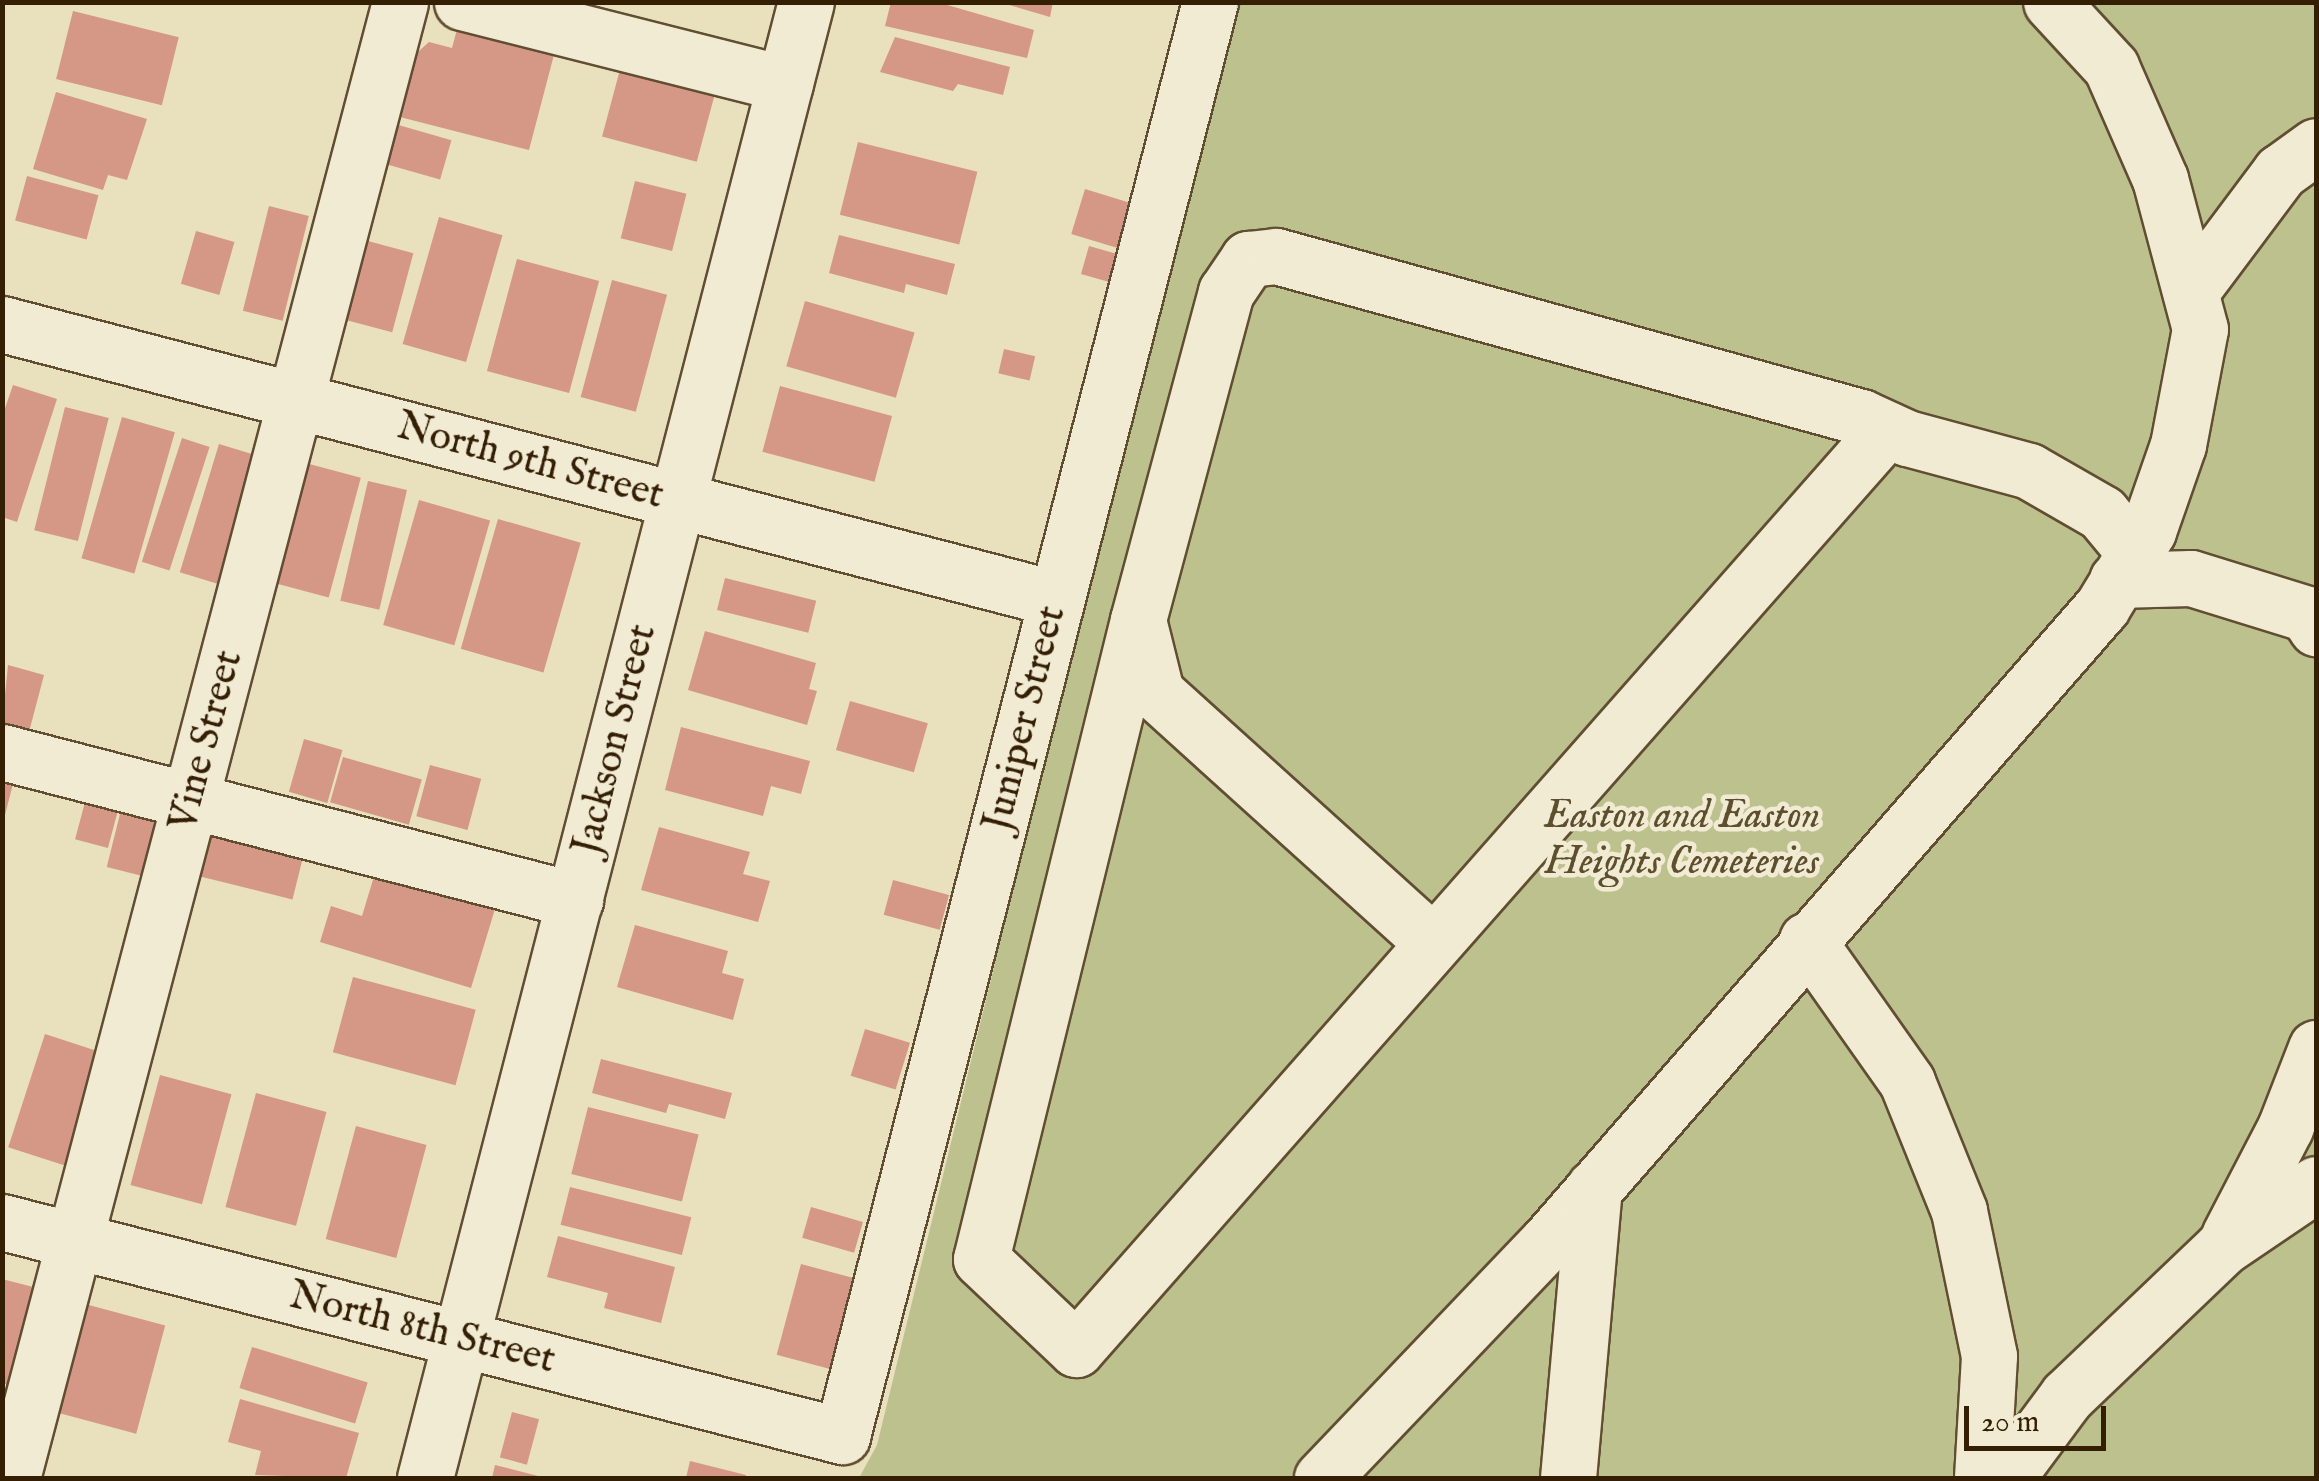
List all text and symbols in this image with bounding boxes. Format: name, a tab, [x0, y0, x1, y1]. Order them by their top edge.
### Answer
street label: North 9th Street	[391, 403, 669, 521]
street label: Juniper Street	[975, 601, 1077, 837]
street label: Jackson Street	[564, 620, 668, 860]
street label: Vine Street	[160, 646, 254, 836]
park label: Easton and Easton Heights Cemeteries	[1544, 793, 1820, 887]
street label: North 8th Street	[284, 1273, 560, 1385]
scale bar	[1969, 1386, 2112, 1448]
text: 20 m	[1981, 1404, 2040, 1442]

